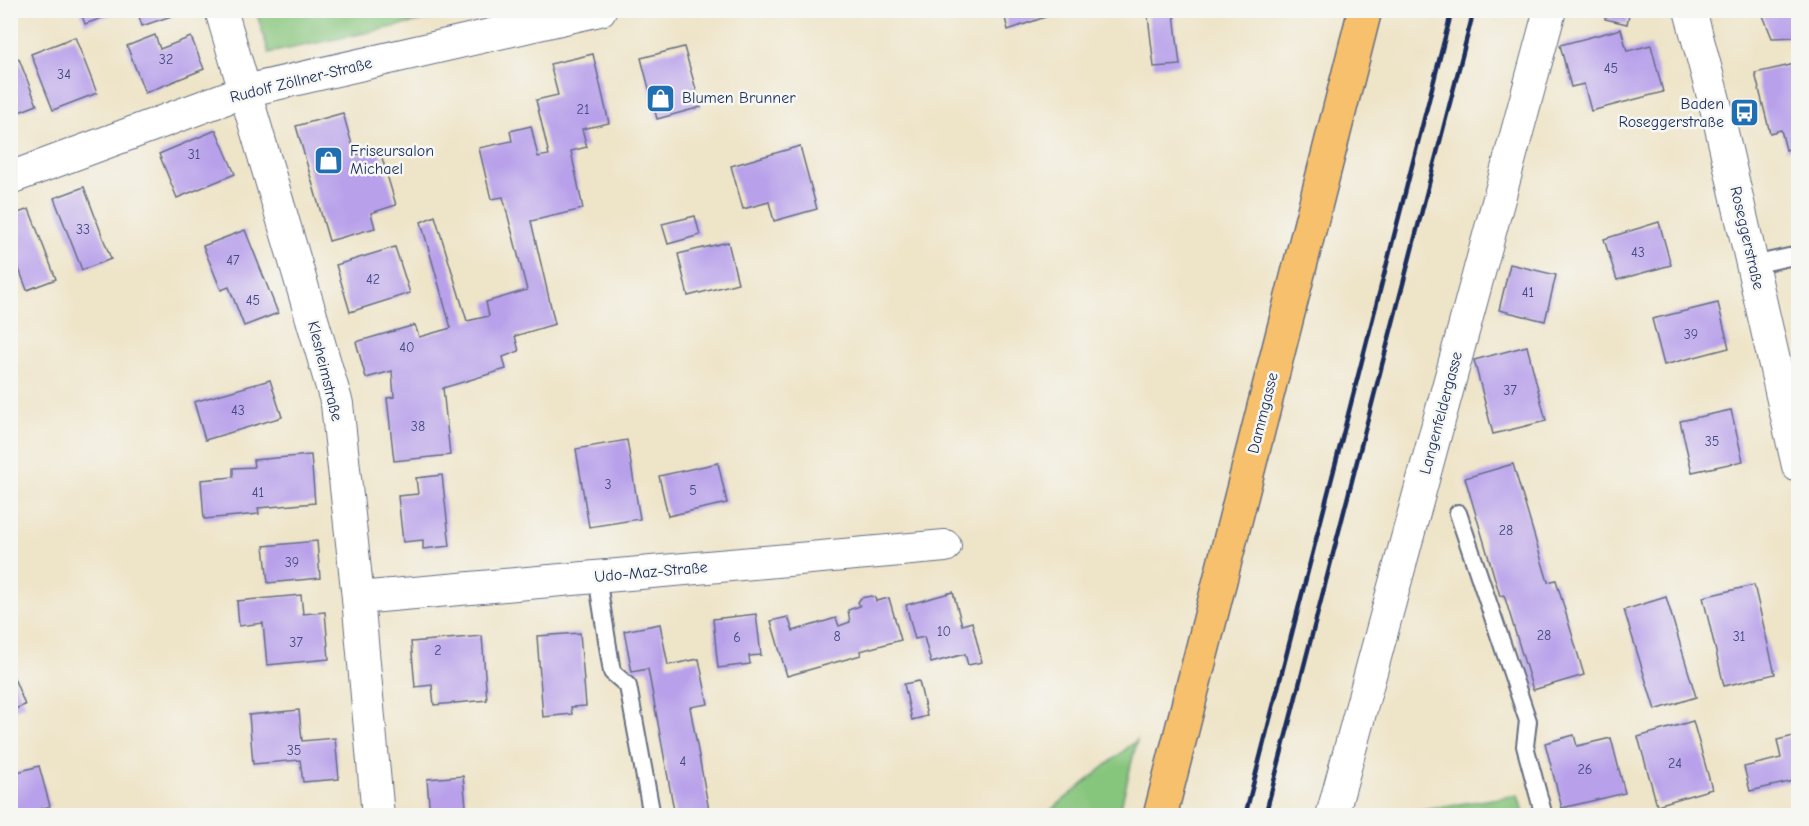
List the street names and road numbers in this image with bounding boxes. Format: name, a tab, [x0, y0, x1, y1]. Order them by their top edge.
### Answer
street label: Rudolf Zöllner-Straße	[228, 54, 374, 106]
street label: Roseggerstraße	[1726, 185, 1768, 291]
street label: Klesheimstraße	[304, 319, 346, 423]
street label: Langenfeldergasse	[1416, 350, 1466, 476]
street label: Dammgasse	[1244, 371, 1282, 455]
street label: Udo-Maz-Straße	[594, 558, 708, 586]

